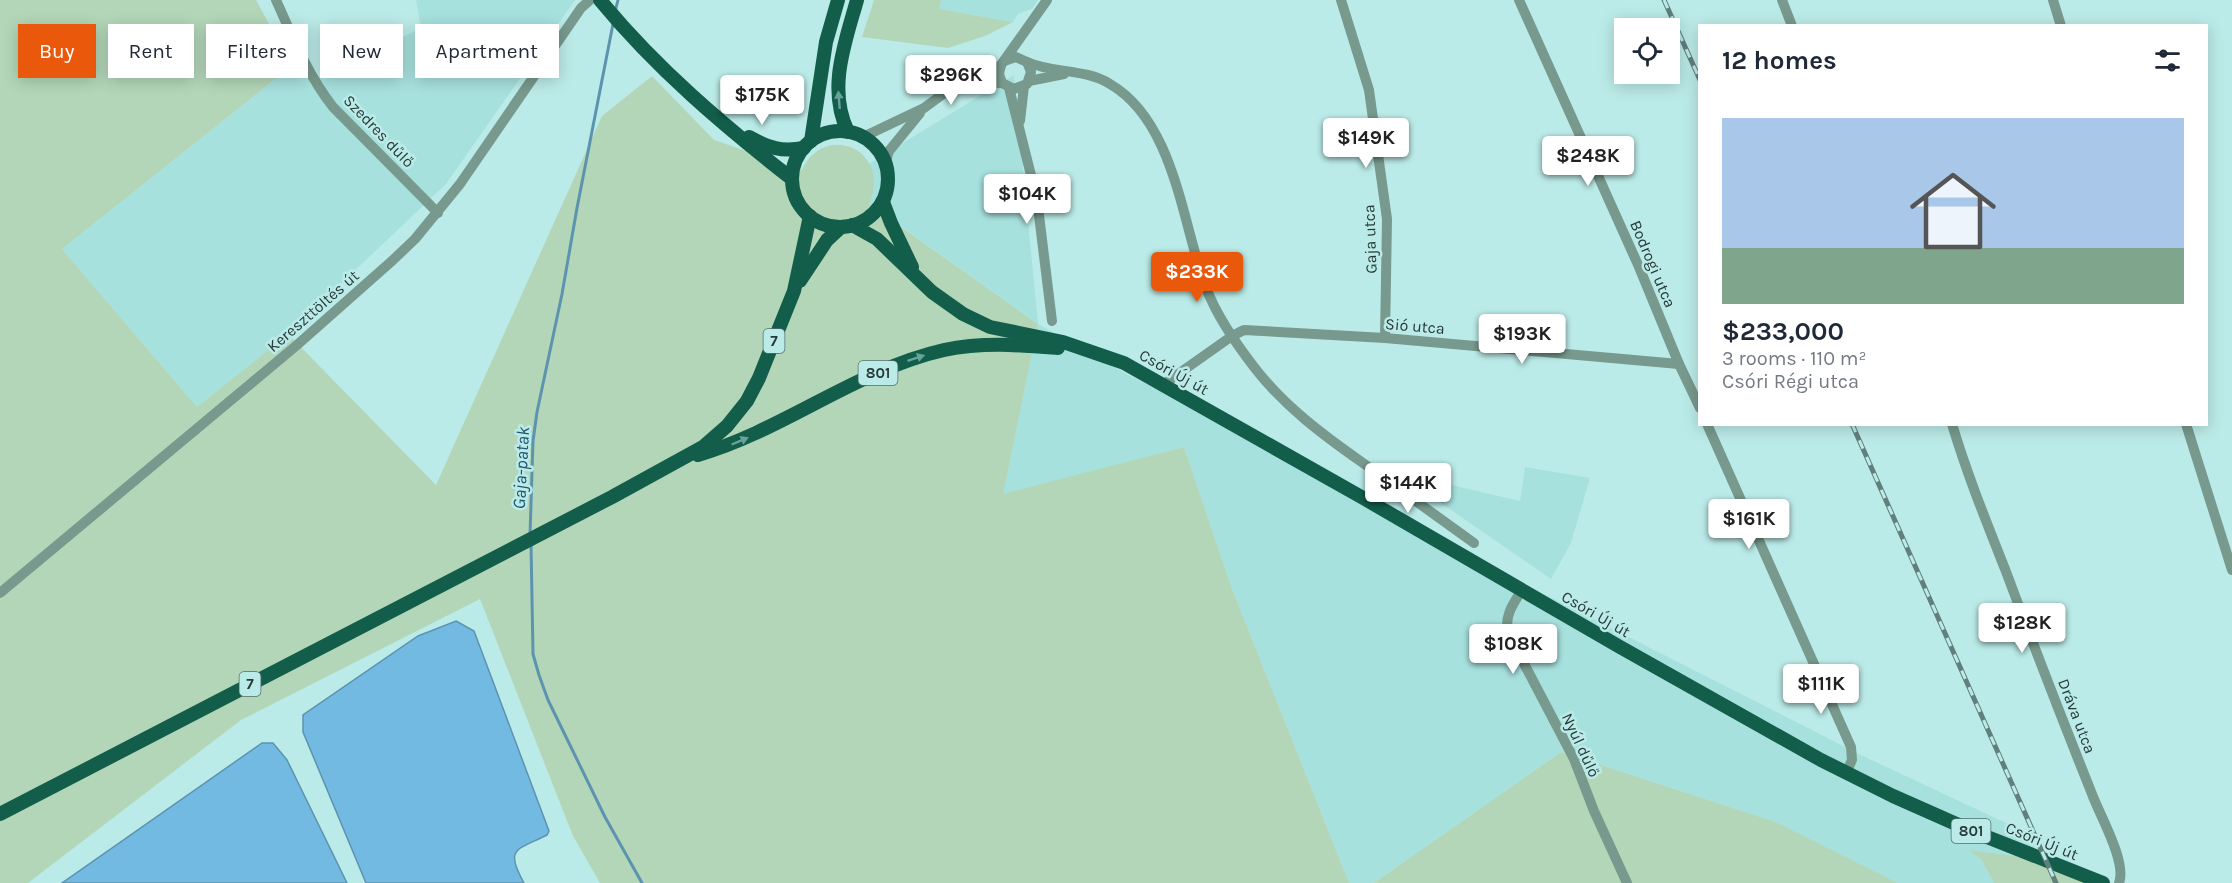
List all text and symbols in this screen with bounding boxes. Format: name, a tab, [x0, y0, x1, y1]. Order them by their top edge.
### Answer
map controls	[1614, 18, 1680, 84]
button: locate	[1614, 18, 1680, 84]
chip: Buy	[18, 24, 96, 78]
chip: Rent	[108, 24, 194, 78]
chip: Filters	[206, 24, 308, 78]
chip: New	[320, 24, 403, 78]
chip: Apartment	[415, 24, 559, 78]
icon: filters	[2151, 44, 2184, 77]
text: 12 homes	[1722, 45, 1837, 76]
pin: $296K	[909, 55, 993, 106]
text: $296K	[919, 63, 983, 86]
pin: $175K	[720, 75, 804, 126]
text: $175K	[734, 83, 790, 106]
street label: Szedres dűlő	[340, 91, 418, 171]
one-way arrow	[834, 91, 844, 110]
pin: $149K	[1324, 118, 1408, 169]
text: $149K	[1337, 126, 1395, 149]
pin: $248K	[1546, 136, 1630, 187]
text: $248K	[1556, 144, 1620, 167]
icon: home	[1899, 157, 2007, 265]
pin: $104K	[985, 174, 1069, 225]
text: $104K	[998, 182, 1056, 205]
street label: Gaja utca	[1359, 204, 1381, 274]
street label: Bodrogi utca	[1626, 217, 1680, 311]
pin: $233K	[1155, 252, 1239, 303]
text: $233K	[1165, 260, 1229, 283]
street label: Kereszttöltés út	[263, 266, 363, 356]
street label: Sió utca	[1384, 314, 1446, 338]
pin: $193K	[1480, 314, 1564, 365]
text: $233,000	[1722, 316, 1844, 347]
text: $193K	[1493, 322, 1551, 345]
road number: 7	[764, 329, 784, 353]
street label: Csóri Új út	[1136, 345, 1212, 399]
text: 3 rooms · 110 m²	[1722, 347, 1867, 370]
one-way arrow	[907, 353, 925, 362]
road number: 801	[858, 361, 898, 385]
text: Csóri Régi utca	[1722, 370, 1859, 393]
water label: Gaja-patak	[508, 425, 534, 510]
one-way arrow	[731, 436, 749, 446]
pin: $144K	[1366, 463, 1450, 514]
text: $144K	[1379, 471, 1437, 494]
pin: $161K	[1707, 499, 1791, 550]
text: $161K	[1722, 507, 1776, 530]
street label: Csóri Új út	[1558, 587, 1634, 641]
pin: $128K	[1980, 603, 2064, 654]
text: $128K	[1992, 611, 2052, 634]
pin: $108K	[1471, 624, 1555, 675]
text: $108K	[1483, 632, 1543, 655]
pin: $111K	[1779, 664, 1863, 715]
road number: 7	[240, 672, 260, 696]
text: $111K	[1797, 672, 1845, 695]
street label: Dráva utca	[2054, 676, 2100, 756]
street label: Nyúl dűlő	[1558, 710, 1604, 780]
street label: Csóri Új út	[2003, 818, 2081, 864]
road number: 801	[1952, 819, 1990, 843]

